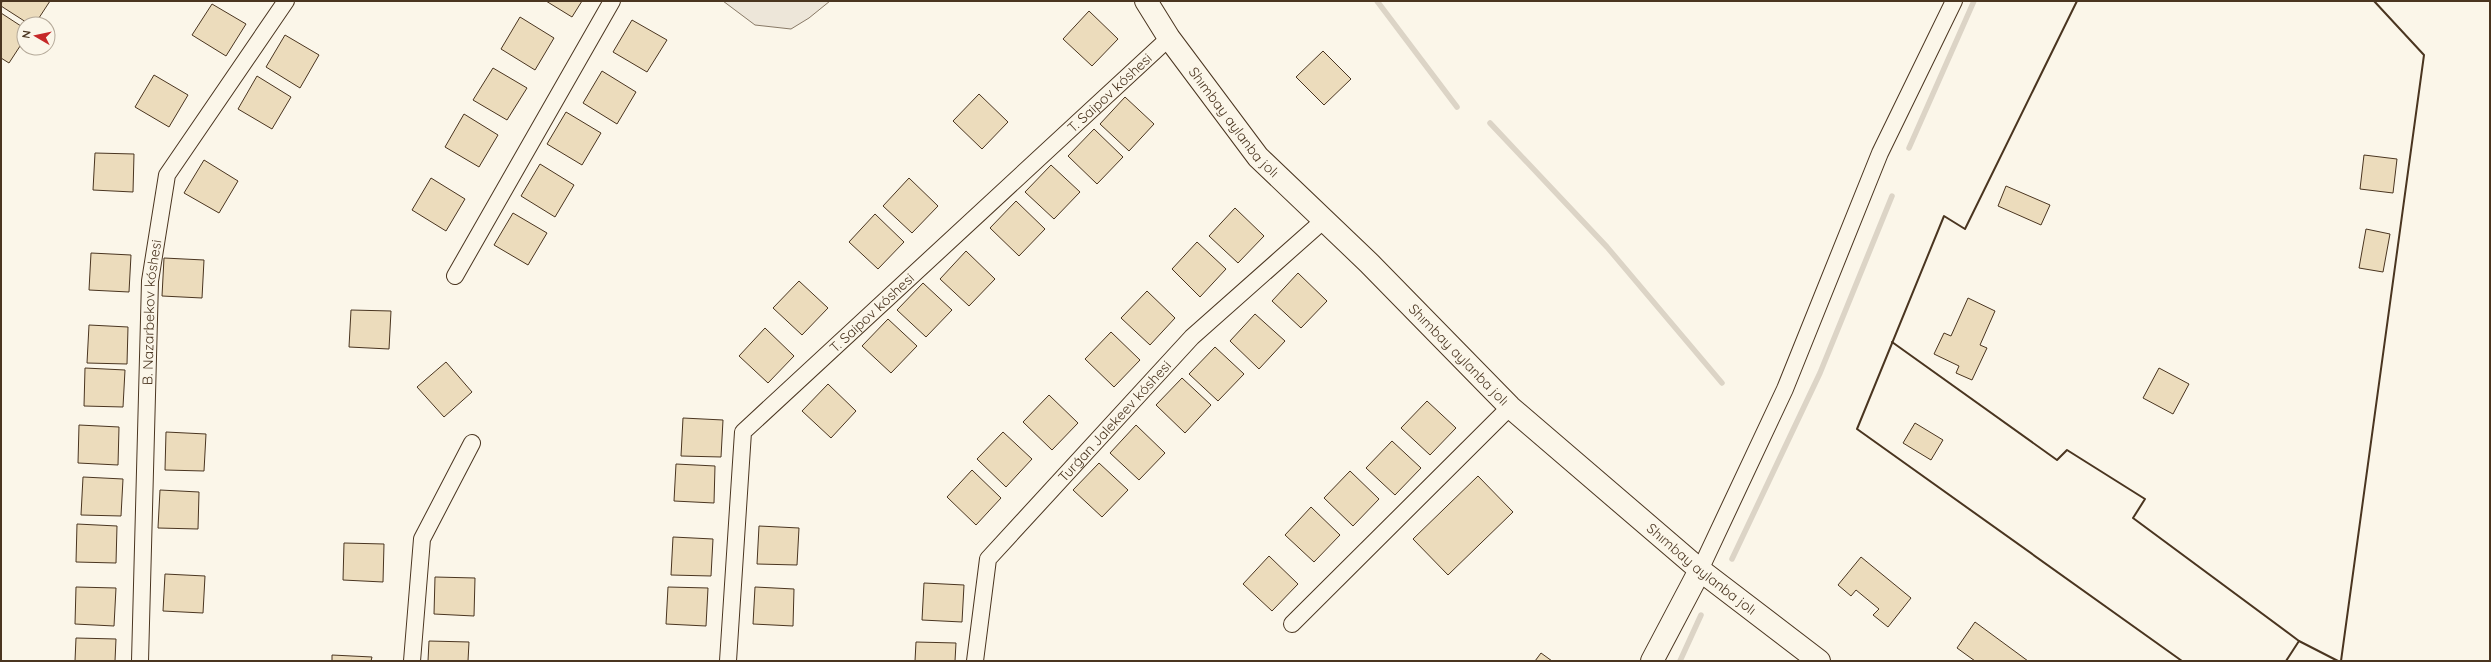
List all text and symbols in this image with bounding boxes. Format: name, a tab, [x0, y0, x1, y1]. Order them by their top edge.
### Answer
north arrow	[16, 16, 56, 56]
text: N	[19, 29, 34, 40]
street label: T. Saipov kóshesi	[1064, 49, 1156, 136]
street label: Shımbay aylanba jolı	[1185, 63, 1283, 181]
street label: B. Nazarbekov kóshesi	[138, 238, 166, 385]
street label: T. Saipov kóshesi	[826, 269, 918, 356]
street label: Shımbay aylanba jolı	[1405, 300, 1513, 410]
street label: Turǵan Jalekeev kóshesi	[1054, 357, 1175, 486]
street label: Shımbay aylanba jolı	[1643, 519, 1760, 619]

